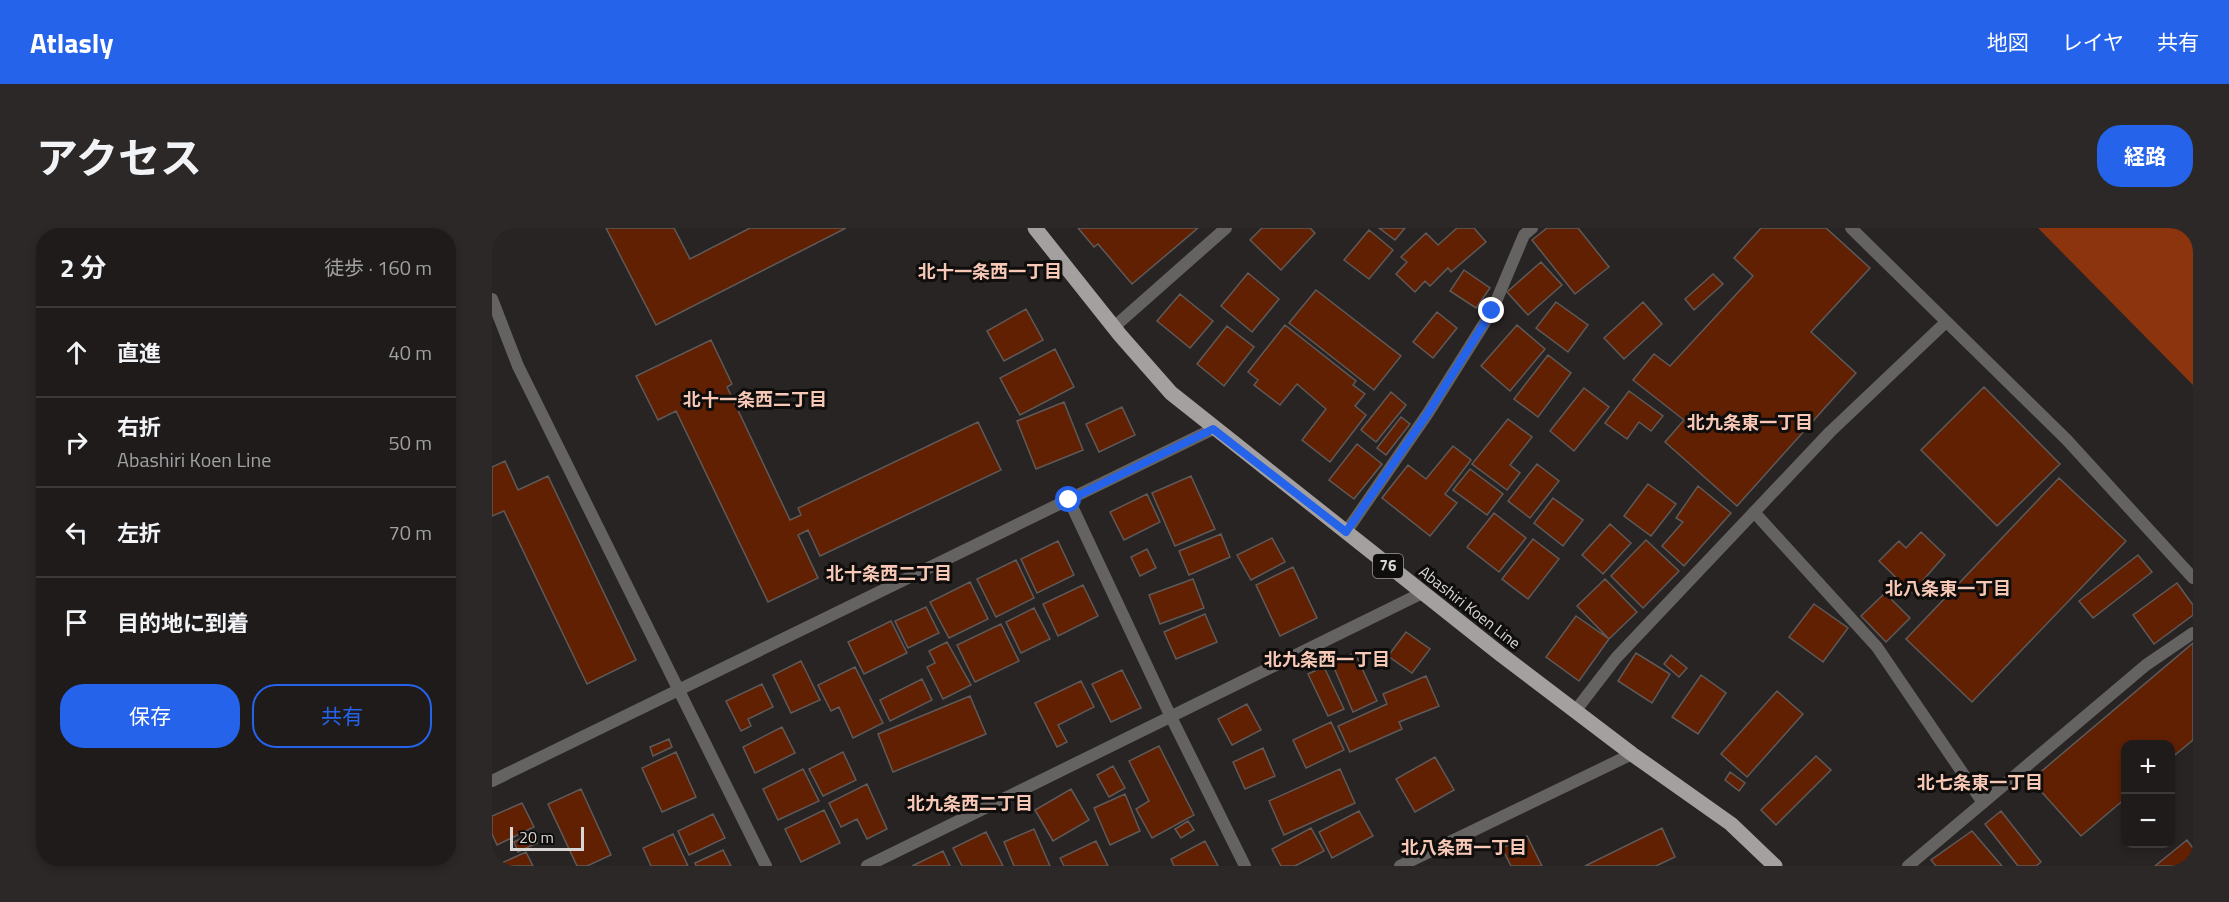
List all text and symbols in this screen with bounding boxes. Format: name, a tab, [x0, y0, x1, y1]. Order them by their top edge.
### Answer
text: Atlasly	[30, 21, 113, 64]
text: 地図	[1987, 26, 2029, 58]
text: レイヤ	[2062, 26, 2124, 58]
text: 共有	[2157, 26, 2199, 58]
text: アクセス	[36, 125, 202, 189]
button: 経路	[2097, 125, 2193, 187]
text: 2 分	[60, 248, 106, 287]
text: 徒歩 · 160 m	[324, 252, 432, 283]
district label: 北十一条西一丁目	[918, 258, 1062, 285]
route end	[1478, 297, 1504, 323]
icon: ahead	[60, 336, 93, 369]
text: 直進	[117, 336, 161, 370]
text: 40 m	[388, 337, 432, 368]
district label: 北十一条西二丁目	[683, 386, 827, 413]
district label: 北九条東一丁目	[1687, 409, 1813, 436]
text: 右折	[117, 410, 161, 444]
icon: right	[60, 426, 93, 459]
text: 50 m	[388, 427, 432, 458]
text: Abashiri Koen Line	[117, 444, 271, 475]
route start	[1055, 486, 1081, 512]
icon: left	[60, 516, 93, 549]
text: 左折	[117, 516, 161, 550]
text: 70 m	[388, 517, 432, 548]
road number: 76	[1373, 554, 1403, 578]
district label: 北十条西二丁目	[826, 560, 952, 587]
street label: Abashiri Koen Line	[1414, 560, 1526, 654]
district label: 北八条東一丁目	[1885, 575, 2011, 602]
icon: arrive	[60, 606, 93, 639]
text: 目的地に到着	[117, 606, 249, 640]
district label: 北九条西一丁目	[1264, 646, 1390, 673]
button: 保存	[60, 684, 240, 748]
button: 共有	[252, 684, 432, 748]
map controls	[2121, 740, 2175, 848]
button: +	[2121, 740, 2175, 794]
district label: 北七条東一丁目	[1917, 769, 2043, 796]
district label: 北九条西二丁目	[907, 790, 1033, 817]
button: −	[2121, 794, 2175, 848]
scale bar	[510, 824, 584, 852]
text: 20 m	[519, 825, 554, 849]
district label: 北八条西一丁目	[1401, 834, 1527, 861]

